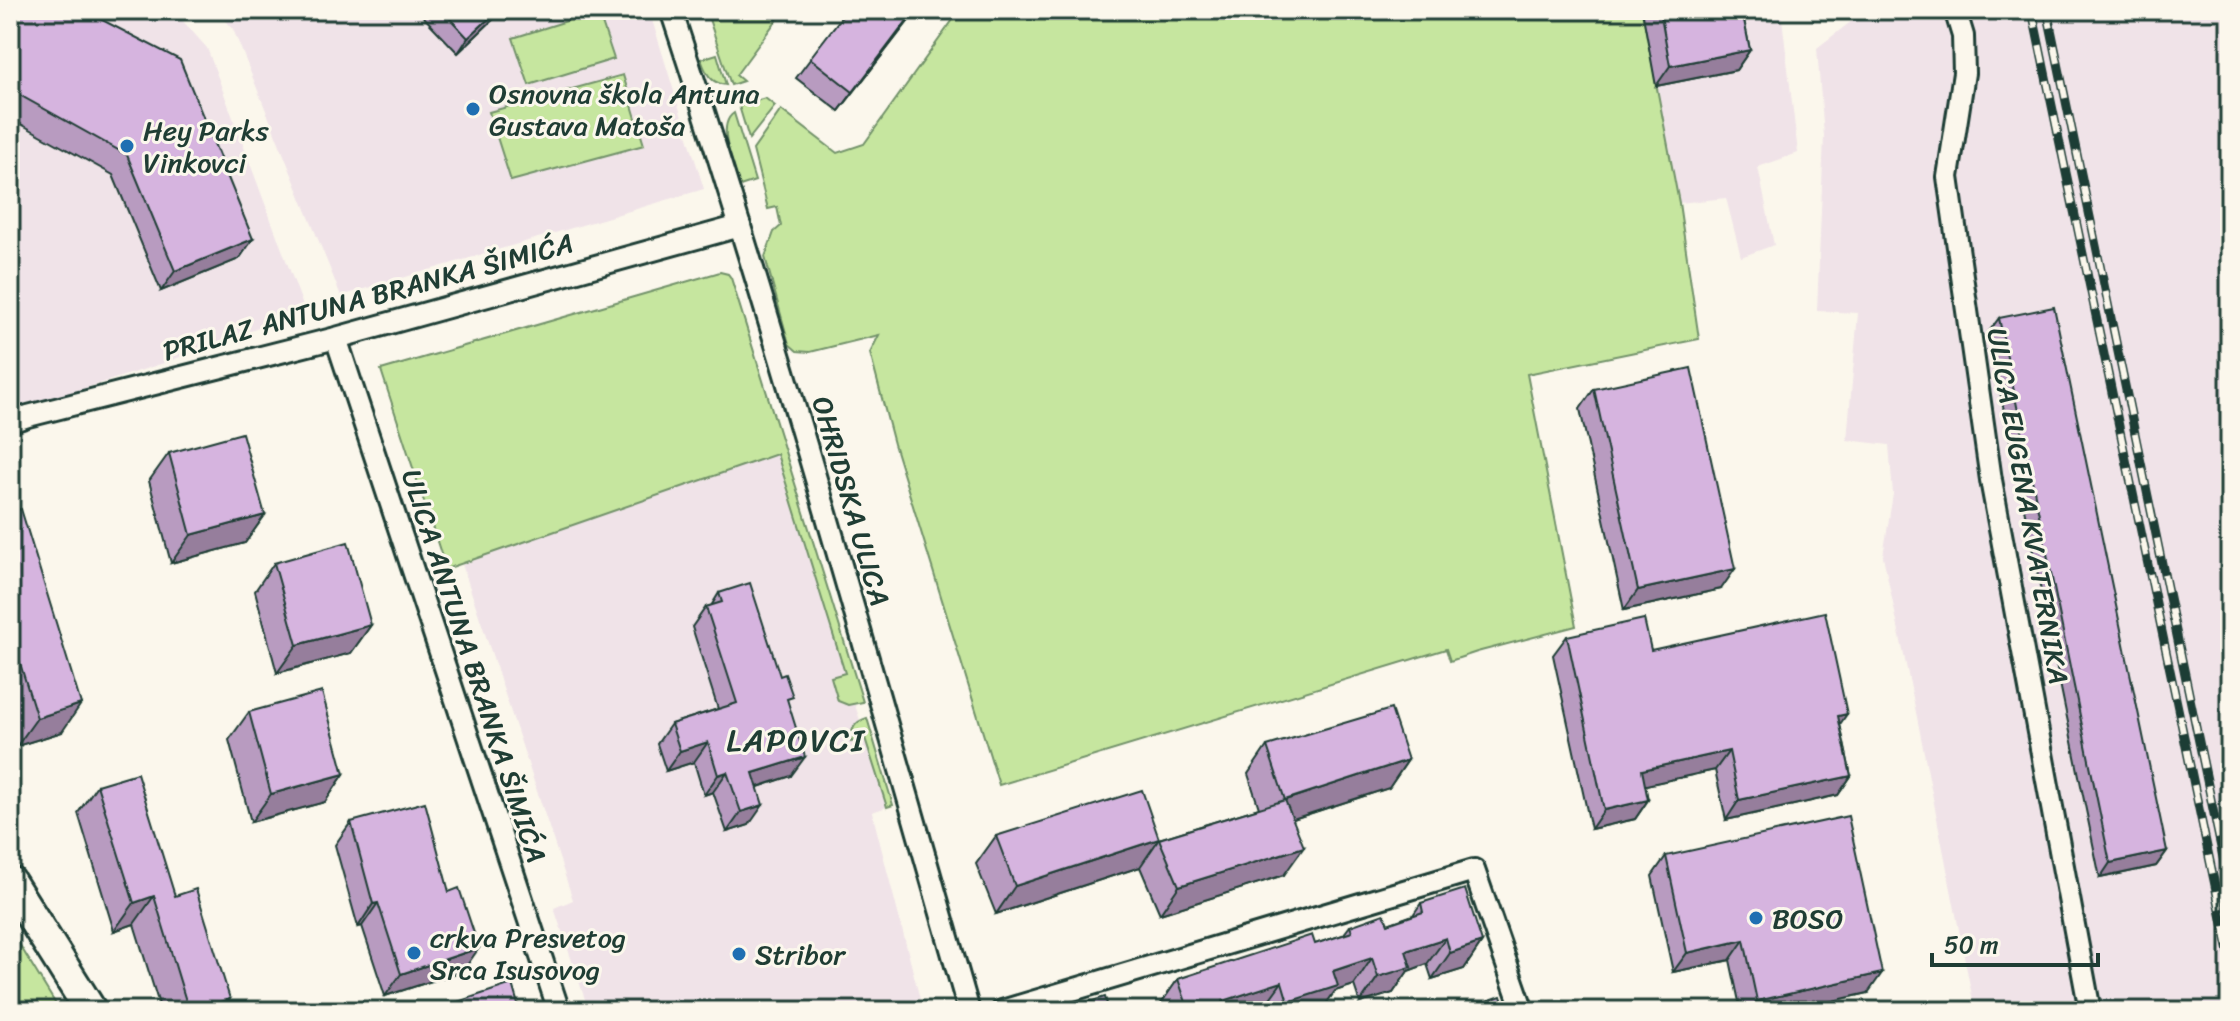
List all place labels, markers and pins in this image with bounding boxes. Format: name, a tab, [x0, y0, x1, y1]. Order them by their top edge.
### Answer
place label: Osnovna škola Antuna Gustava Matoša	[489, 69, 760, 150]
marker: Osnovna škola Antuna Gustava Matoša	[464, 100, 482, 118]
place label: Hey Parks Vinkovci	[143, 106, 269, 187]
marker: Hey Parks Vinkovci	[118, 137, 136, 155]
place label: BOSO	[1772, 894, 1844, 943]
marker: BOSO	[1747, 909, 1765, 927]
place label: crkva Presvetog Srca Isusovog	[430, 913, 626, 994]
place label: Stribor	[755, 930, 846, 979]
marker: crkva Presvetog Srca Isusovog	[405, 944, 423, 962]
marker: Stribor	[730, 945, 748, 963]

